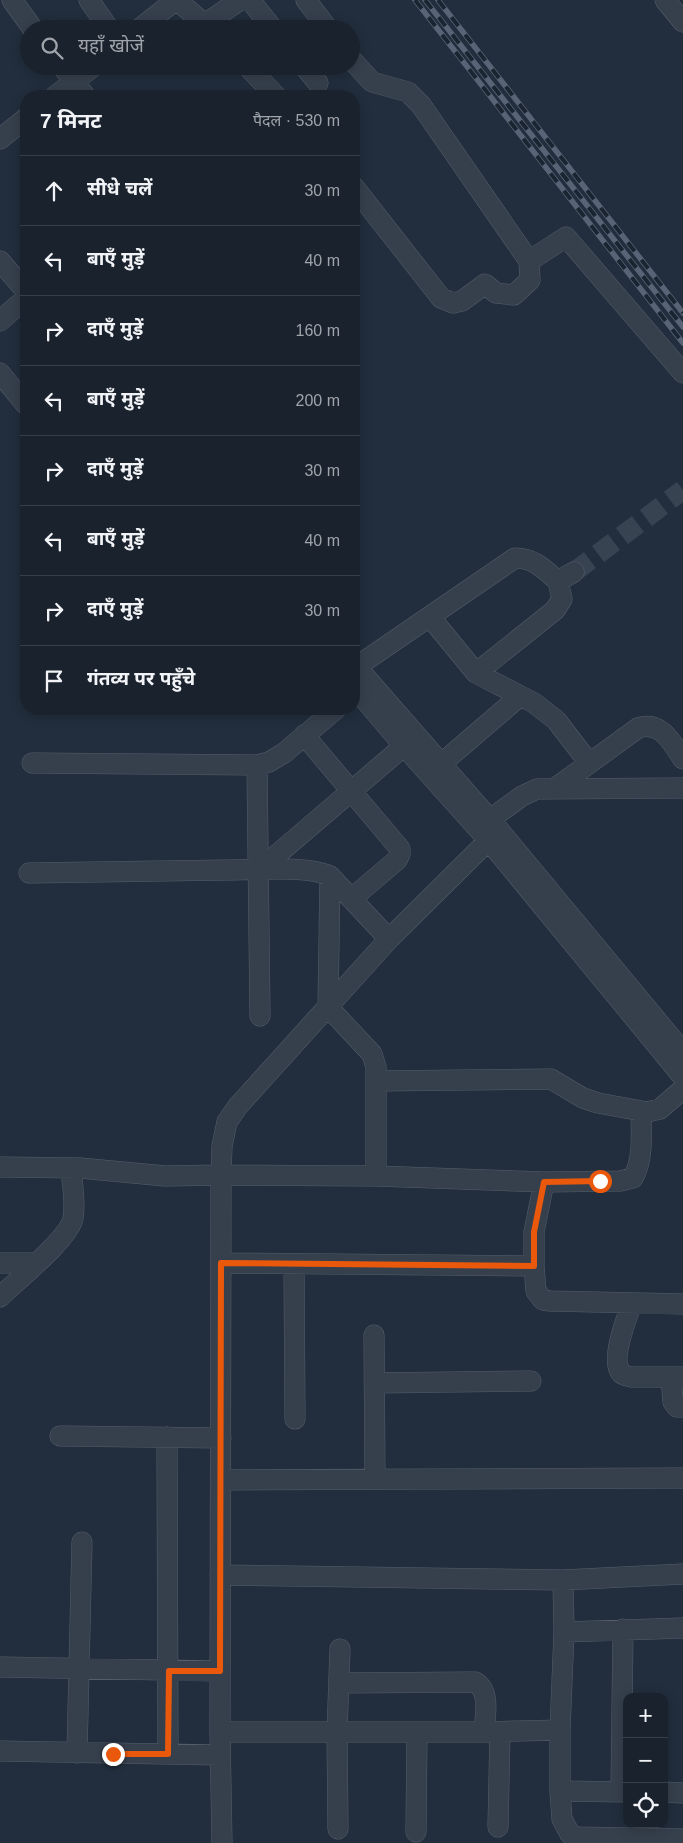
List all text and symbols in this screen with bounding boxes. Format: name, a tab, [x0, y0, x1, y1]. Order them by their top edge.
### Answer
search box	[20, 20, 360, 75]
icon: search	[38, 34, 66, 62]
text: यहाँ खोजें	[78, 35, 144, 56]
text: 7 मिनट	[40, 109, 102, 132]
text: पैदल · 530 m	[253, 112, 340, 129]
icon: ahead	[40, 177, 68, 205]
text: सीधे चलें	[87, 178, 152, 199]
text: 30 m	[304, 182, 340, 199]
icon: left	[40, 247, 68, 275]
text: बाएँ मुड़ें	[87, 248, 144, 269]
text: 40 m	[304, 252, 340, 269]
icon: right	[40, 317, 68, 345]
text: दाएँ मुड़ें	[87, 318, 143, 339]
text: 160 m	[296, 322, 340, 339]
icon: left	[40, 387, 68, 415]
text: बाएँ मुड़ें	[87, 388, 144, 409]
text: 200 m	[296, 392, 340, 409]
icon: right	[40, 457, 68, 485]
text: दाएँ मुड़ें	[87, 458, 143, 479]
text: 30 m	[304, 462, 340, 479]
icon: left	[40, 527, 68, 555]
text: बाएँ मुड़ें	[87, 528, 144, 549]
text: 40 m	[304, 532, 340, 549]
icon: right	[40, 597, 68, 625]
text: दाएँ मुड़ें	[87, 598, 143, 619]
text: 30 m	[304, 602, 340, 619]
icon: arrive	[40, 667, 68, 695]
text: गंतव्य पर पहुँचे	[87, 668, 195, 689]
route start	[589, 1170, 612, 1193]
map controls	[623, 1693, 668, 1828]
button: +	[623, 1693, 668, 1738]
button: −	[623, 1738, 668, 1783]
route end	[102, 1743, 125, 1766]
button: locate	[623, 1783, 668, 1828]

